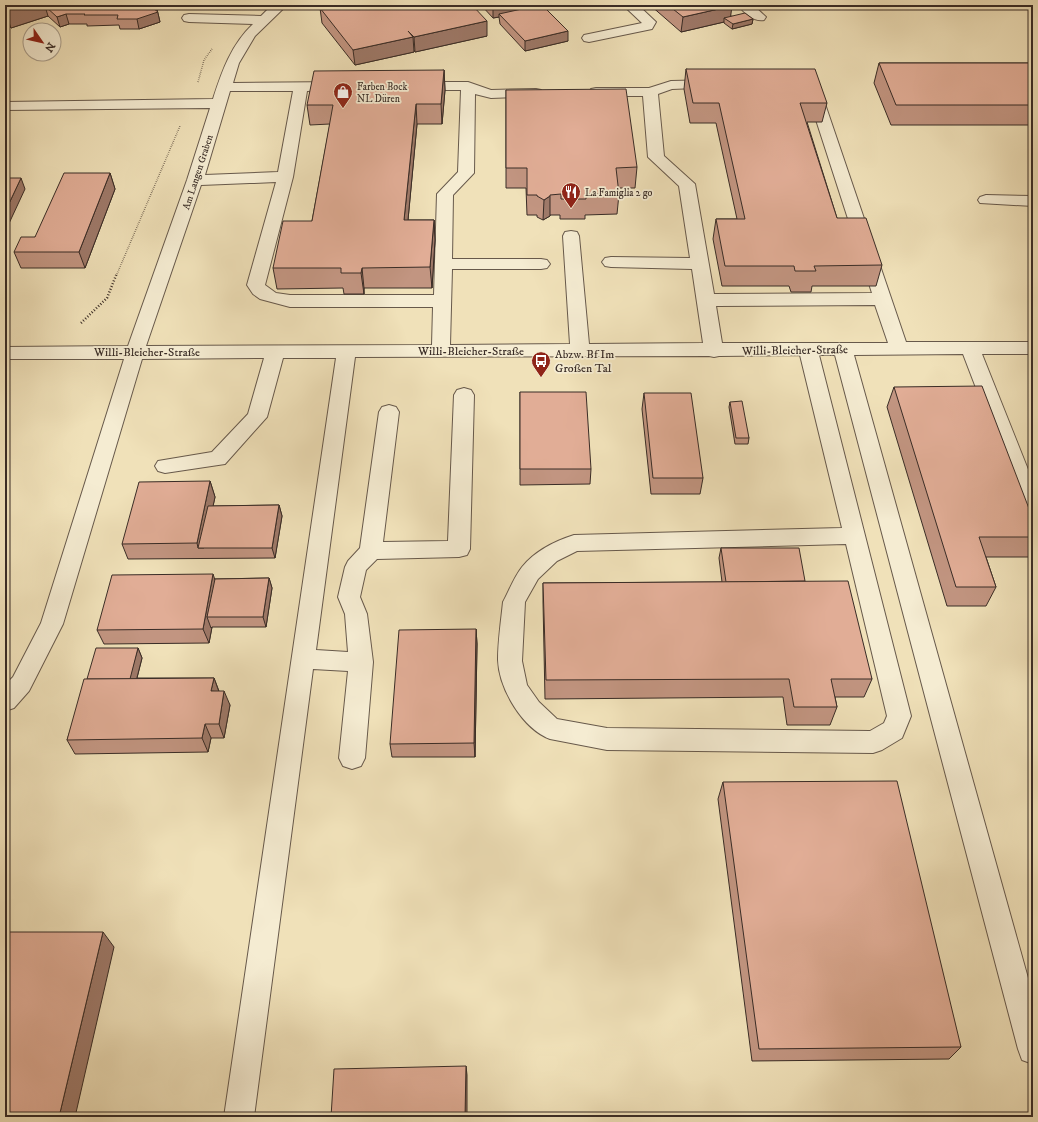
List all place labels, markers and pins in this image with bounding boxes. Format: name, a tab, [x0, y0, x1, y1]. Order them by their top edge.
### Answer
shop icon: Farben Bock NL Düren	[332, 81, 354, 109]
place label: Farben Bock NL Düren	[357, 81, 407, 105]
restaurant icon: La Famiglia 2 go	[560, 181, 582, 209]
place label: La Famiglia 2 go	[585, 187, 653, 199]
place label: Abzw. Bf Im Großen Tal	[555, 347, 614, 376]
bus stop icon: Abzw. Bf Im Großen Tal	[530, 350, 552, 378]

